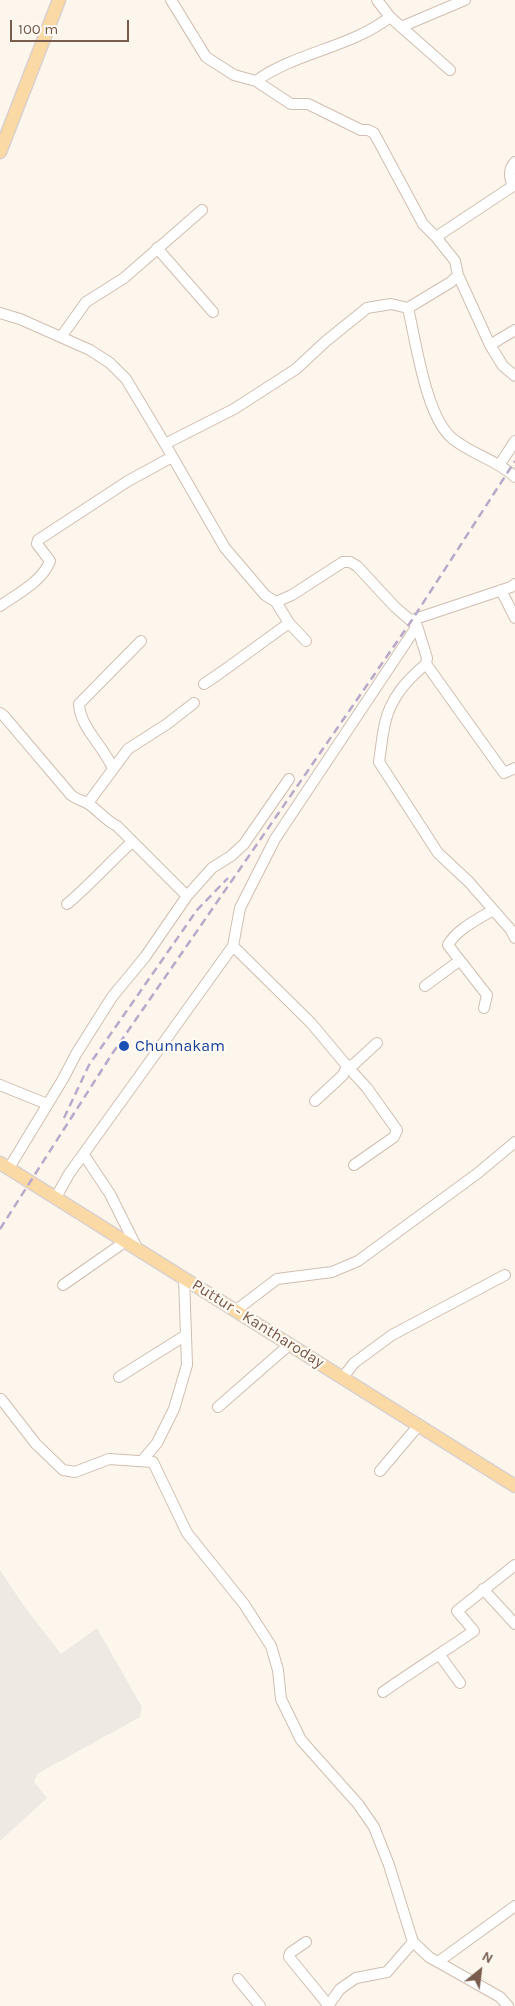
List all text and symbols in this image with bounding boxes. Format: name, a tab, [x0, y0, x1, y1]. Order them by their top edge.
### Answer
scale bar	[12, 10, 131, 42]
text: 100 m	[18, 20, 58, 38]
place label: Chunnakam	[135, 1036, 225, 1056]
marker: Chunnakam	[117, 1039, 131, 1053]
street label: Puttur - Kantharoday	[188, 1276, 328, 1372]
north arrow	[455, 1946, 505, 1996]
text: N	[479, 1948, 496, 1967]

